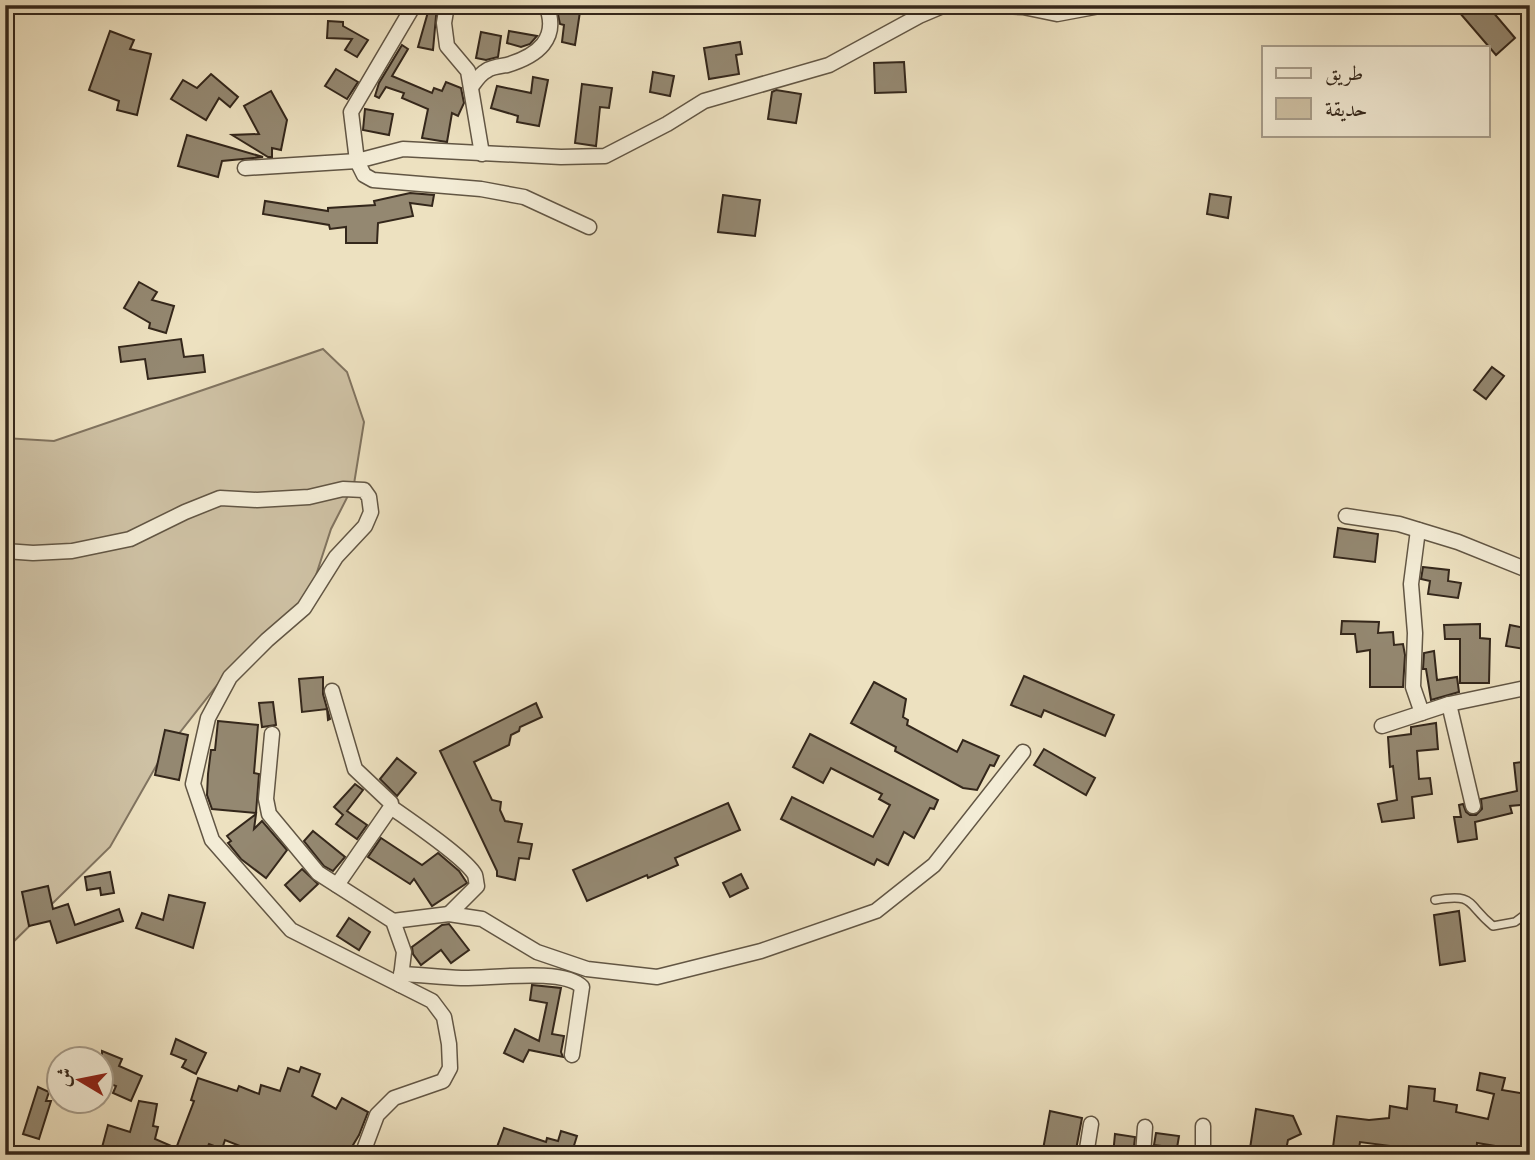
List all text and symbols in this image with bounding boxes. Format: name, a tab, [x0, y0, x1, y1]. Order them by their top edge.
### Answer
legend	[1262, 46, 1490, 136]
text: طريق	[1325, 60, 1363, 86]
text: حديقة	[1325, 96, 1368, 122]
north arrow	[46, 1044, 116, 1114]
text: ش	[51, 1066, 77, 1088]

